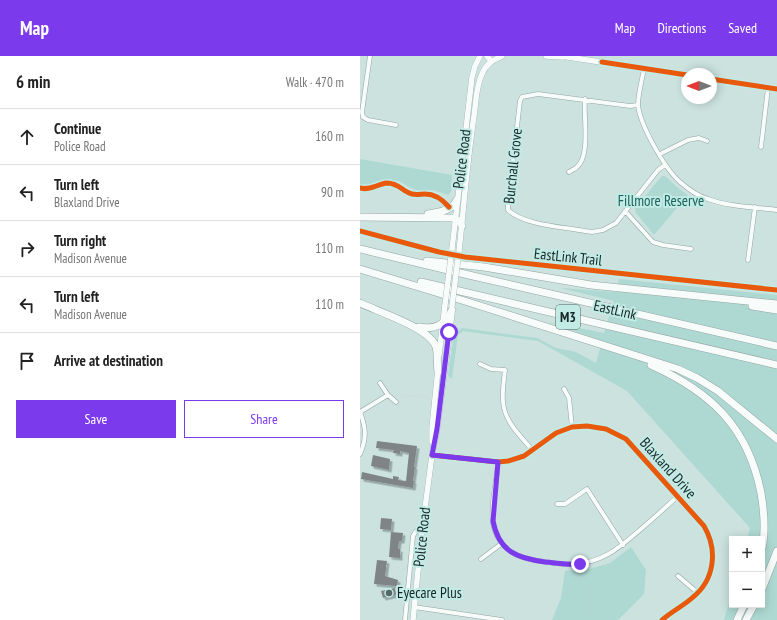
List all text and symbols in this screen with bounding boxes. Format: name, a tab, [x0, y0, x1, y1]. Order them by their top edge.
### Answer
text: Map	[20, 16, 49, 40]
text: Map	[615, 19, 635, 37]
text: Directions	[657, 19, 706, 37]
text: Saved	[728, 19, 757, 37]
north arrow	[681, 68, 717, 104]
text: 6 min	[16, 71, 50, 93]
text: Walk · 470 m	[286, 74, 344, 91]
text: Continue	[54, 119, 101, 138]
icon: ahead	[16, 126, 38, 148]
street label: Burchall Grove	[499, 127, 526, 205]
text: 160 m	[315, 128, 344, 145]
street label: Police Road	[448, 128, 475, 190]
text: Police Road	[54, 138, 106, 155]
text: Turn left	[54, 175, 99, 194]
icon: left	[16, 182, 38, 204]
text: 90 m	[321, 184, 344, 201]
park label: Fillmore Reserve	[618, 191, 704, 210]
text: Blaxland Drive	[54, 194, 120, 211]
text: Turn right	[54, 231, 106, 250]
icon: right	[16, 238, 38, 260]
text: 110 m	[315, 240, 344, 257]
street label: EastLink Trail	[533, 243, 603, 270]
text: Madison Avenue	[54, 250, 127, 267]
text: Turn left	[54, 287, 99, 306]
icon: left	[16, 294, 38, 316]
street label: EastLink	[592, 295, 639, 324]
text: 110 m	[315, 296, 344, 313]
road number: M3	[556, 305, 580, 329]
text: Madison Avenue	[54, 306, 127, 323]
route start	[440, 323, 458, 341]
icon: arrive	[16, 350, 38, 372]
text: Arrive at destination	[54, 351, 163, 370]
button: Save	[16, 400, 176, 438]
button: Share	[184, 400, 344, 438]
street label: Blaxland Drive	[636, 433, 701, 502]
street label: Police Road	[409, 506, 434, 568]
map controls	[729, 536, 765, 608]
button: +	[729, 536, 765, 572]
route end	[571, 555, 589, 573]
button: −	[729, 572, 765, 608]
place label: Eyecare Plus	[397, 583, 462, 602]
marker: Eyecare Plus	[384, 588, 394, 598]

